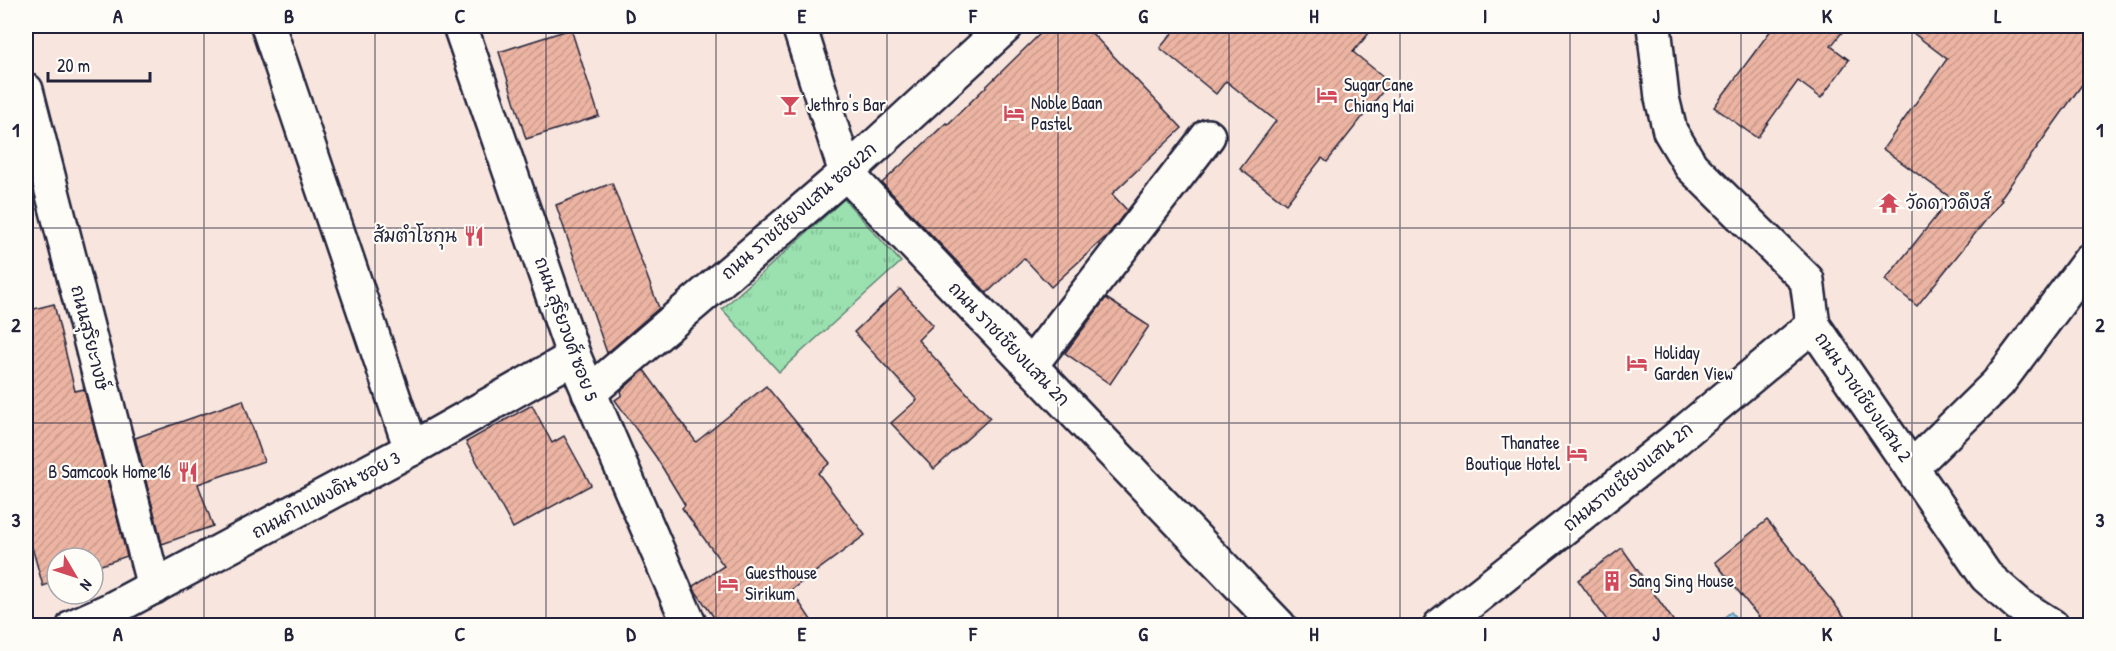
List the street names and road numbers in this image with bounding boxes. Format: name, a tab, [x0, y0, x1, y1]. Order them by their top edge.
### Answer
street label: ถนน ราชเชียงแสน ซอย2ก	[716, 136, 882, 285]
street label: ถนน สุริยวงศ์ ซอย 5	[527, 253, 604, 405]
street label: ถนน ราชเชียงแสน 2ก	[943, 276, 1076, 412]
street label: ถนนสุริยะางษ์	[63, 282, 116, 394]
street label: ถนน ราชเชียงแสน 2	[1809, 327, 1918, 467]
street label: ถนนราชเชียงแสน 2ก	[1557, 416, 1698, 537]
street label: ถนนกำแพงดิน ซอย 3	[247, 445, 404, 544]

